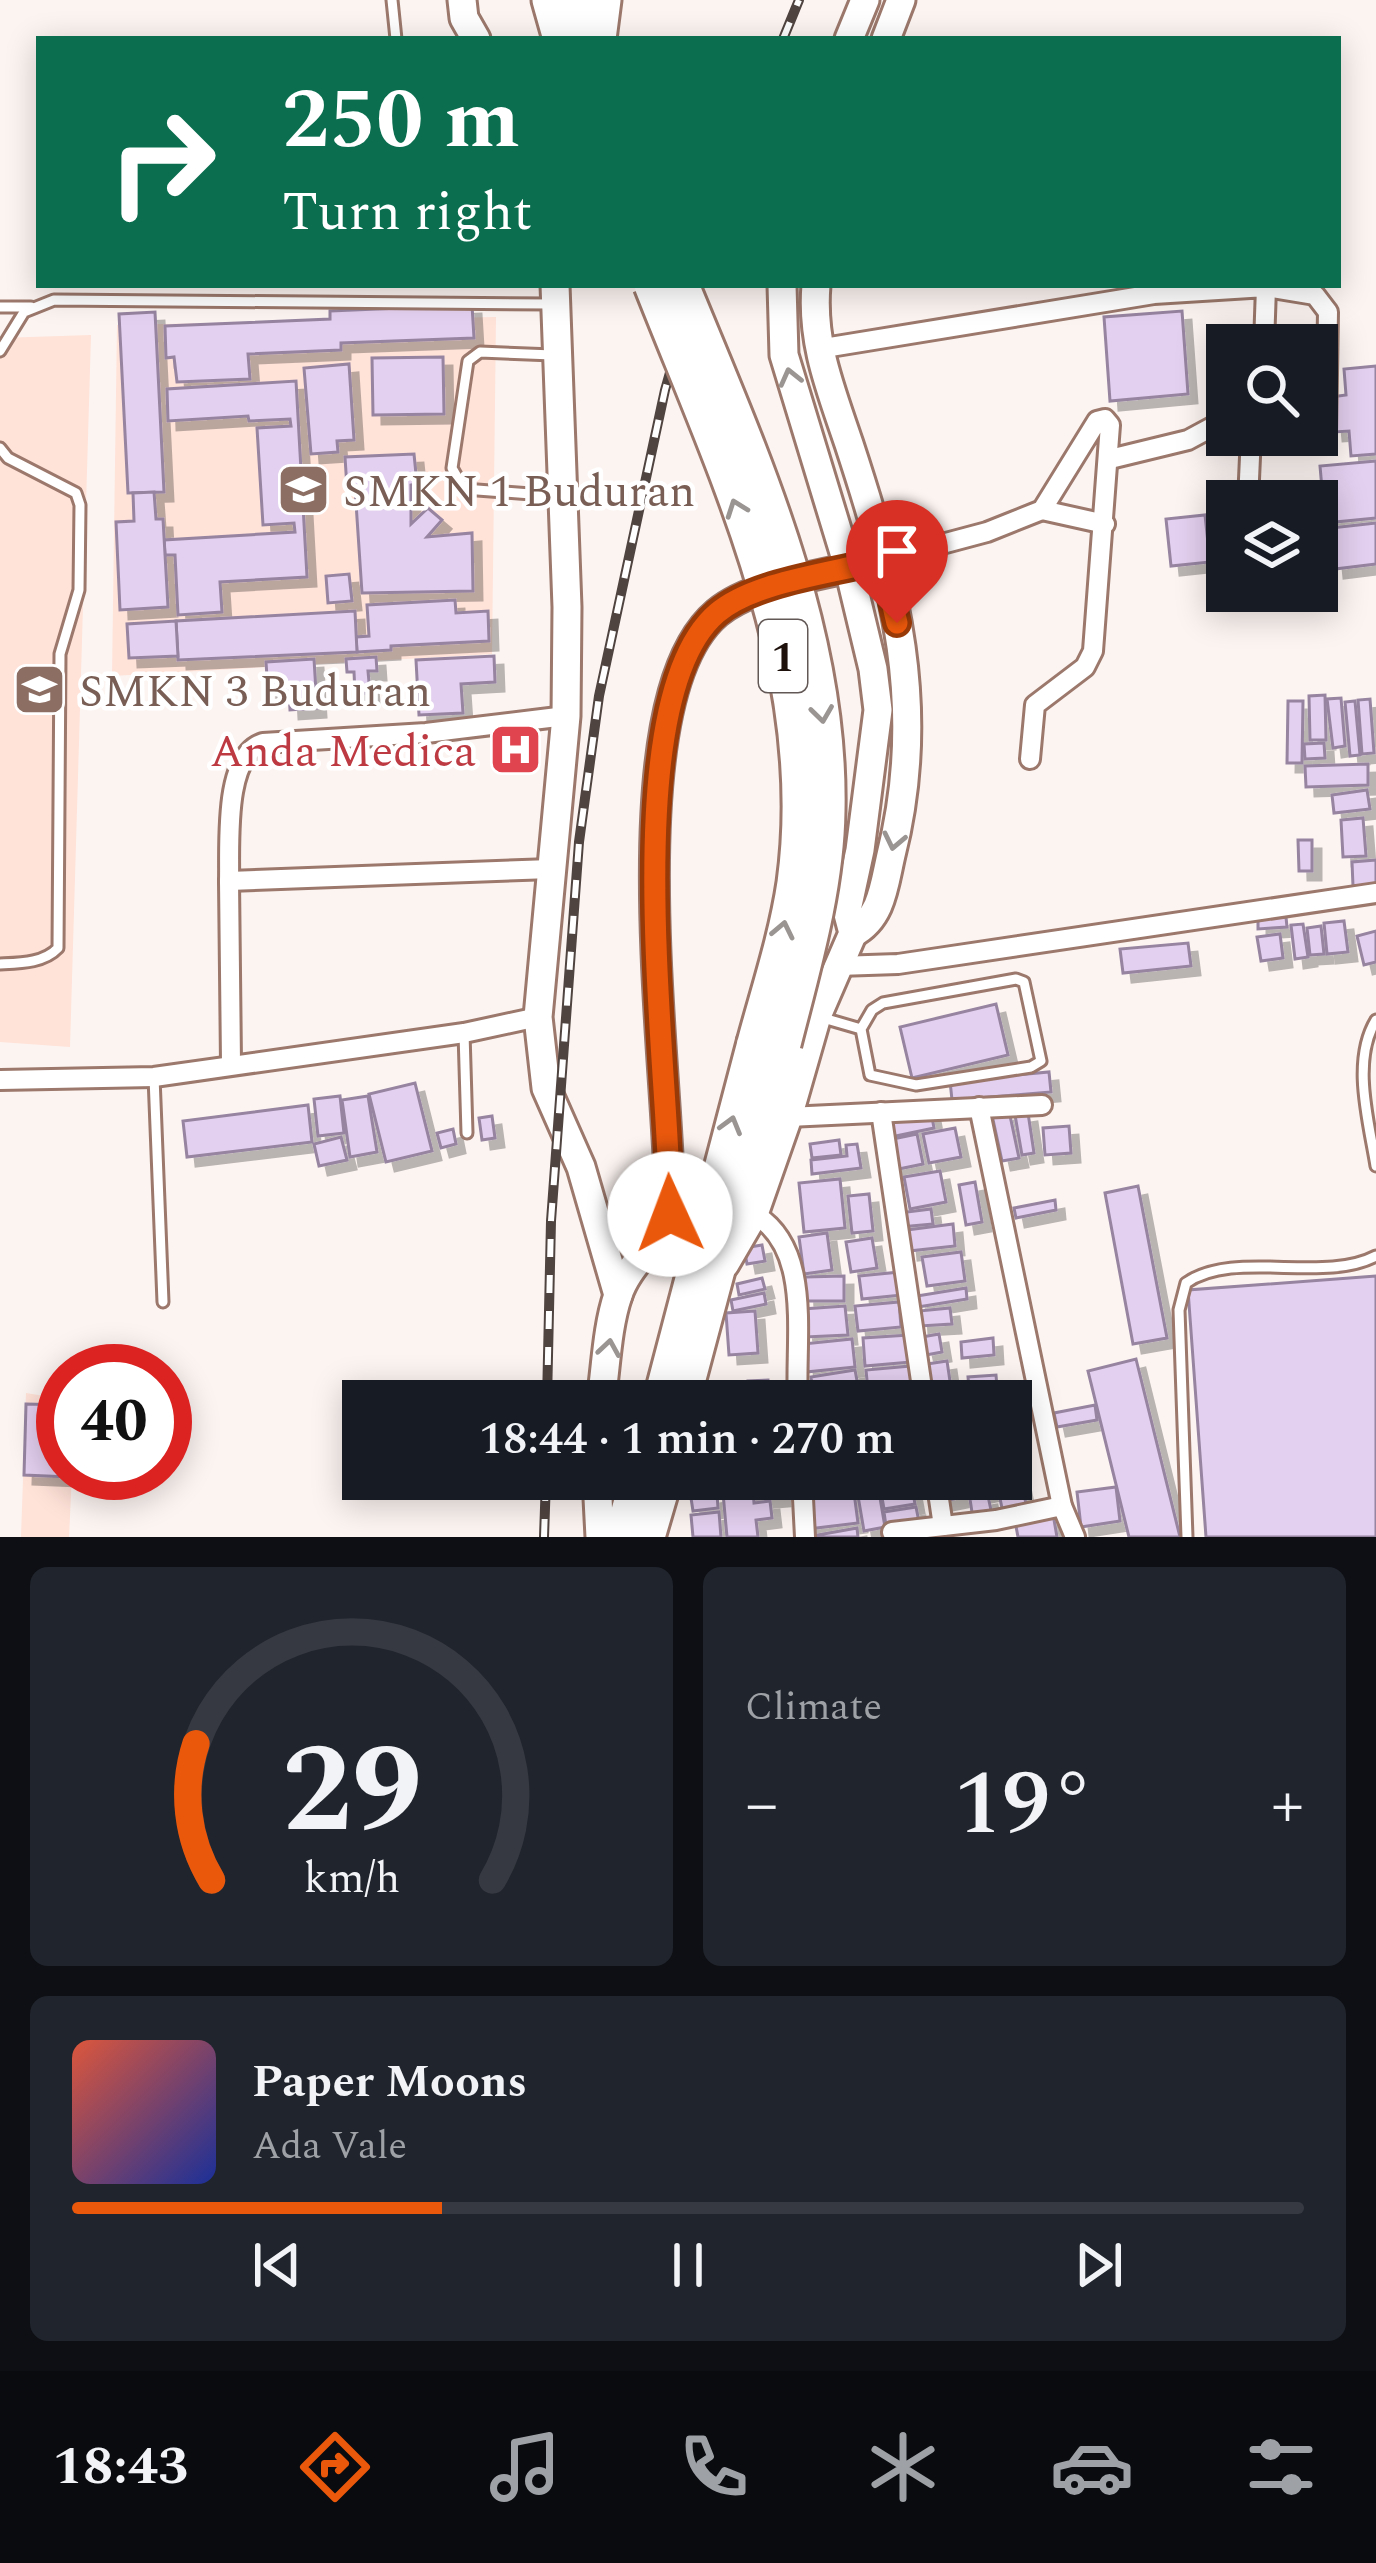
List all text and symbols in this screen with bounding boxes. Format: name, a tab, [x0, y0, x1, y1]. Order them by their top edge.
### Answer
text: 250 m	[282, 57, 520, 185]
icon: right	[84, 84, 240, 240]
text: Turn right	[282, 172, 532, 254]
map controls	[1206, 324, 1338, 612]
button: search	[1206, 324, 1338, 456]
one-way arrow	[779, 368, 804, 388]
place label: SMKN 1 Buduran	[343, 458, 695, 527]
school or university icon: SMKN 1 Buduran	[276, 462, 332, 518]
button: layers	[1206, 480, 1338, 612]
one-way arrow	[726, 499, 751, 520]
pin	[846, 500, 948, 623]
icon: arrive	[864, 518, 930, 584]
road number: 1	[759, 620, 807, 692]
place label: SMKN 3 Buduran	[79, 658, 431, 727]
school or university icon: SMKN 3 Buduran	[12, 662, 68, 718]
one-way arrow	[808, 705, 834, 724]
place label: Anda Medica	[210, 718, 476, 787]
hospital icon: Anda Medica	[487, 722, 543, 778]
one-way arrow	[883, 830, 908, 850]
one-way arrow	[770, 920, 795, 940]
one-way arrow	[717, 1115, 742, 1136]
position arrow	[607, 1151, 733, 1277]
one-way arrow	[596, 1338, 621, 1358]
speed limit sign: 40	[36, 1344, 192, 1500]
text: 18:44 · 1 min · 270 m	[479, 1405, 895, 1474]
text: Climate	[745, 1678, 882, 1737]
text: 29	[281, 1697, 422, 1887]
text: 19°	[954, 1737, 1095, 1874]
text: −	[745, 1755, 778, 1856]
text: +	[1271, 1755, 1304, 1856]
text: km/h	[303, 1846, 400, 1911]
text: Paper Moons	[252, 2048, 527, 2117]
text: Ada Vale	[252, 2117, 407, 2176]
icon: previous	[244, 2232, 310, 2298]
icon: pause	[655, 2232, 721, 2298]
icon: next	[1066, 2232, 1132, 2298]
icon: directions	[293, 2425, 377, 2509]
icon: music	[483, 2425, 567, 2509]
icon: phone	[672, 2425, 756, 2509]
icon: climate	[861, 2425, 945, 2509]
icon: car	[1050, 2425, 1134, 2509]
icon: filters	[1239, 2425, 1323, 2509]
text: 18:43	[53, 2426, 188, 2508]

